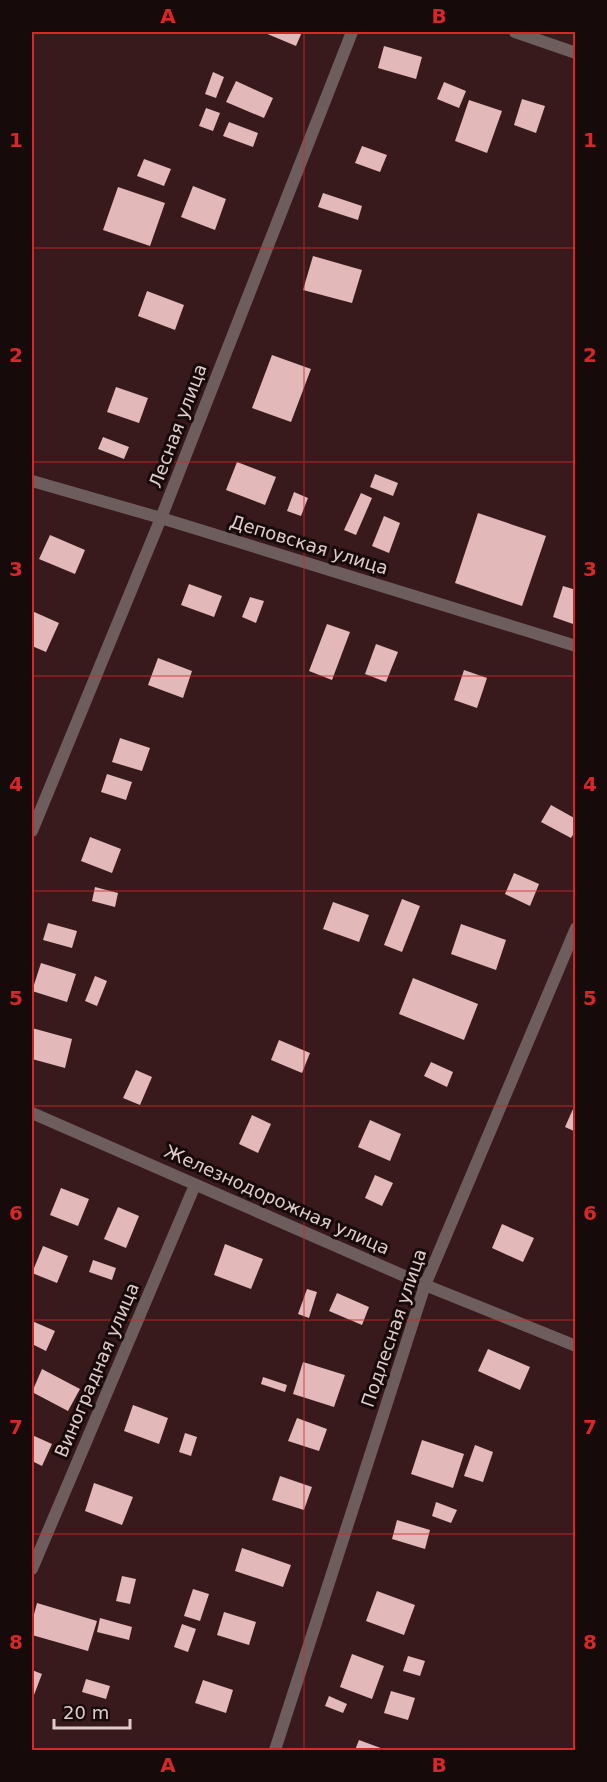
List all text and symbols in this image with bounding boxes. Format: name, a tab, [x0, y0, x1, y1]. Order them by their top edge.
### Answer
text: A	[160, 4, 176, 28]
text: B	[431, 4, 447, 28]
text: 1	[9, 128, 23, 152]
text: 1	[583, 128, 597, 152]
text: 2	[9, 343, 23, 367]
text: 2	[583, 343, 597, 367]
street label: Лесная улица	[144, 361, 211, 491]
street label: Деповская улица	[228, 511, 391, 579]
text: 3	[9, 557, 23, 581]
text: 3	[583, 557, 597, 581]
text: 4	[9, 772, 23, 796]
text: 4	[583, 772, 597, 796]
text: 5	[9, 986, 23, 1010]
text: 5	[583, 986, 597, 1010]
street label: Железнодорожная улица	[161, 1140, 393, 1259]
text: 6	[9, 1201, 23, 1225]
text: 6	[583, 1201, 597, 1225]
street label: Подлесная улица	[357, 1246, 430, 1410]
street label: Виноградная улица	[50, 1279, 143, 1460]
text: 7	[9, 1415, 23, 1439]
text: 7	[583, 1415, 597, 1439]
text: 8	[9, 1630, 23, 1654]
text: 8	[583, 1630, 597, 1654]
scale bar	[54, 1692, 130, 1730]
text: 20 m	[63, 1702, 109, 1723]
text: A	[160, 1753, 176, 1777]
text: B	[431, 1753, 447, 1777]

